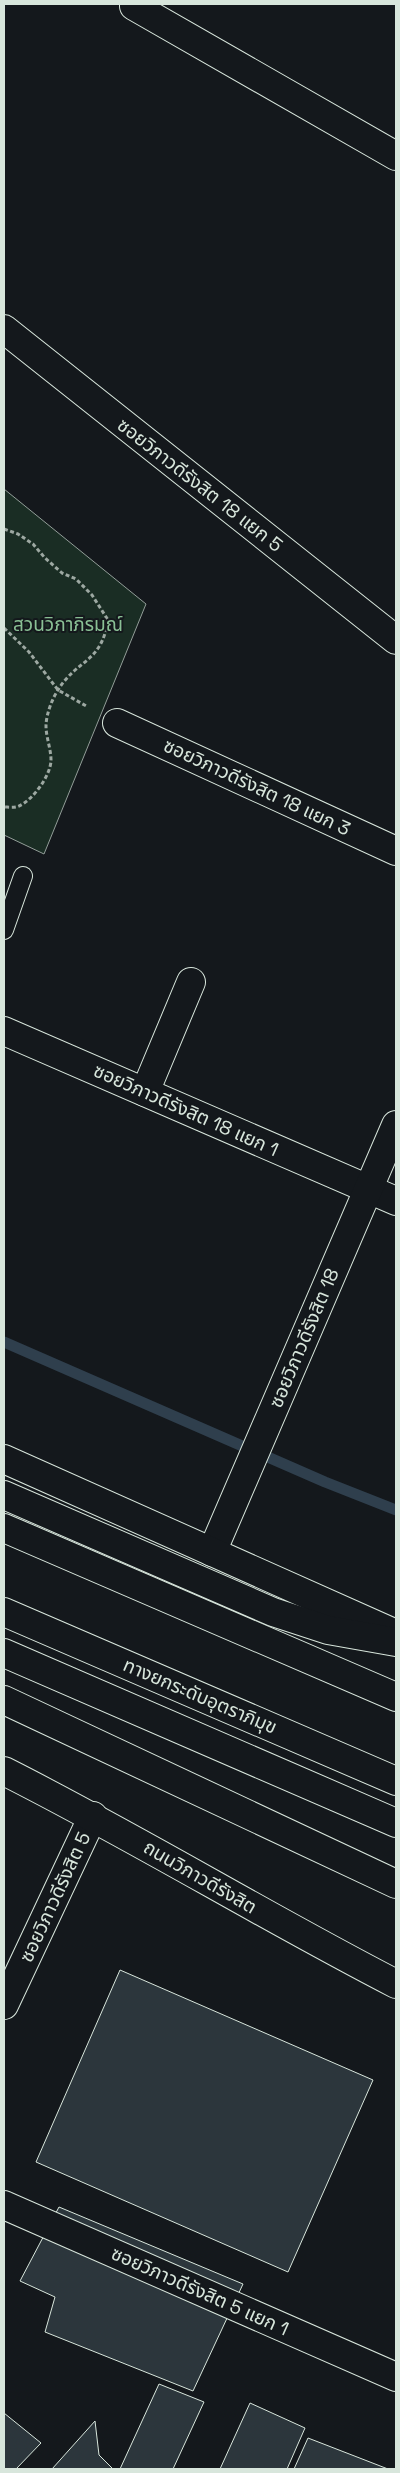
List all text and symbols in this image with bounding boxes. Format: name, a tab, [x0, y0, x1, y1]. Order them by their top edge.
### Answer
street label: ซอยวิภาวดีรังสิต 18 แยก 5	[112, 413, 288, 557]
park label: สวนวิภาภิรมณ์	[13, 612, 123, 637]
street label: ซอยวิภาวดีรังสิต 18 แยก 3	[159, 733, 355, 841]
street label: ซอยวิภาวดีรังสิต 18 แยก 1	[90, 1058, 282, 1162]
street label: ซอยวิภาวดีรังสิต 18	[263, 1264, 345, 1412]
street label: ทางยกระดับอุตราภิมุข	[119, 1652, 281, 1740]
street label: ซอยวิภาวดีรังสิต 5	[14, 1828, 96, 1966]
street label: ถนนวิภาวดีรังสิต	[139, 1834, 261, 1920]
street label: ซอยวิภาวดีรังสิต 5 แยก 1	[107, 2241, 293, 2341]

